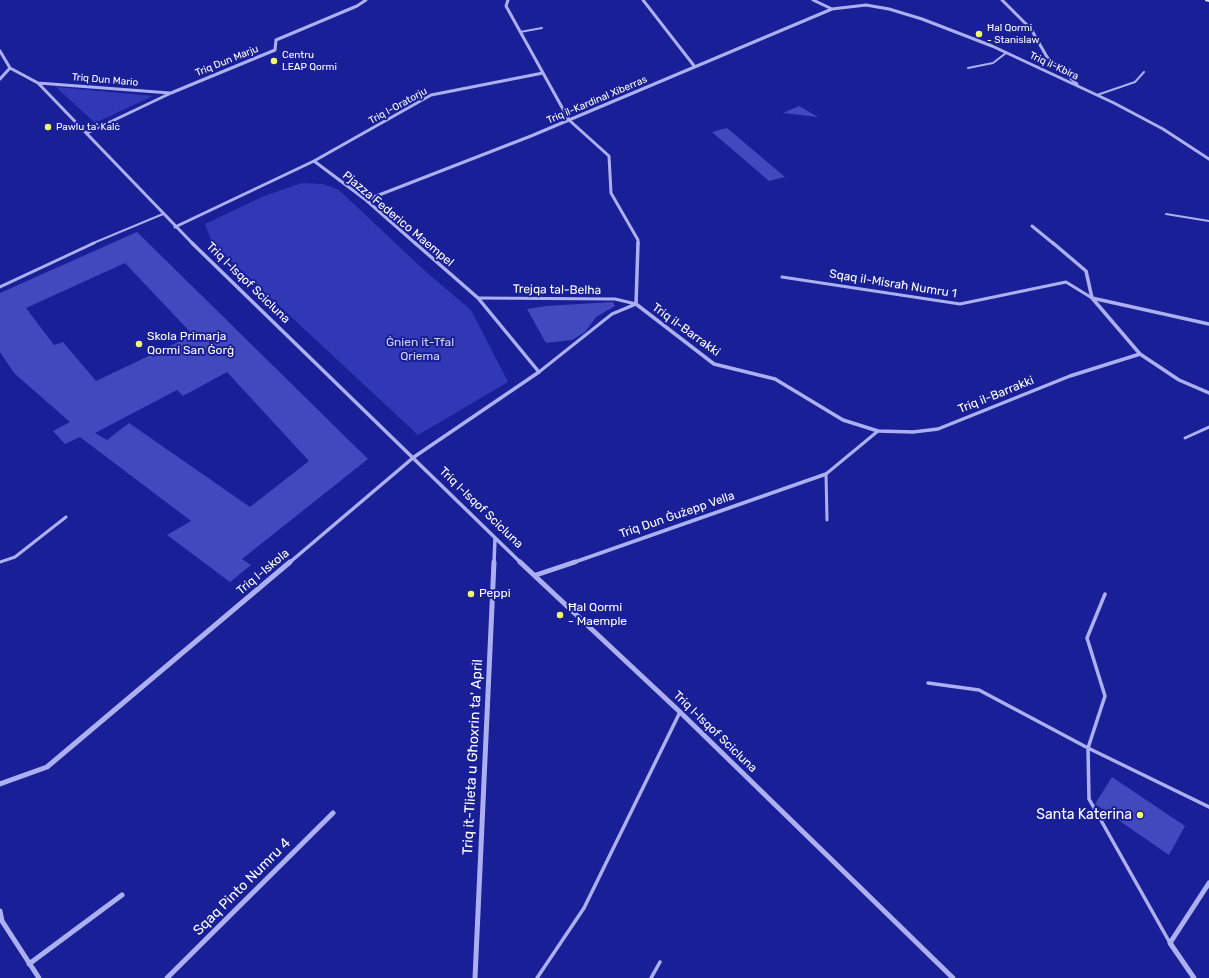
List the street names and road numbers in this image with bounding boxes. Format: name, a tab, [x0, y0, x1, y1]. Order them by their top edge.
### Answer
street label: Triq Dun Marju	[194, 43, 260, 79]
street label: Triq il-Kbira	[1028, 49, 1080, 83]
street label: Triq Dun Mario	[71, 71, 139, 89]
street label: Triq il-Kardinal Xiberras	[545, 73, 649, 127]
street label: Triq l-Oratorju	[367, 85, 429, 127]
street label: Pjazza Federico Maempel	[339, 168, 457, 270]
street label: Triq l-Isqof Scicluna	[203, 239, 293, 327]
street label: Sqaq il-Misraħ Numru 1	[828, 267, 958, 301]
street label: Trejqa tal-Belha	[513, 282, 601, 298]
street label: Triq il-Barrakki	[649, 300, 723, 360]
street label: Triq il-Barrakki	[956, 373, 1036, 417]
street label: Triq l-Isqof Scicluna	[436, 464, 526, 552]
street label: Triq Dun Ġużepp Vella	[617, 488, 737, 542]
street label: Triq l-Iskola	[234, 546, 292, 598]
street label: Triq it-Tlieta u Għoxrin ta' April	[459, 659, 487, 855]
street label: Triq l-Isqof Scicluna	[670, 688, 760, 776]
street label: Sqaq Pinto Numru 4	[190, 835, 294, 939]

